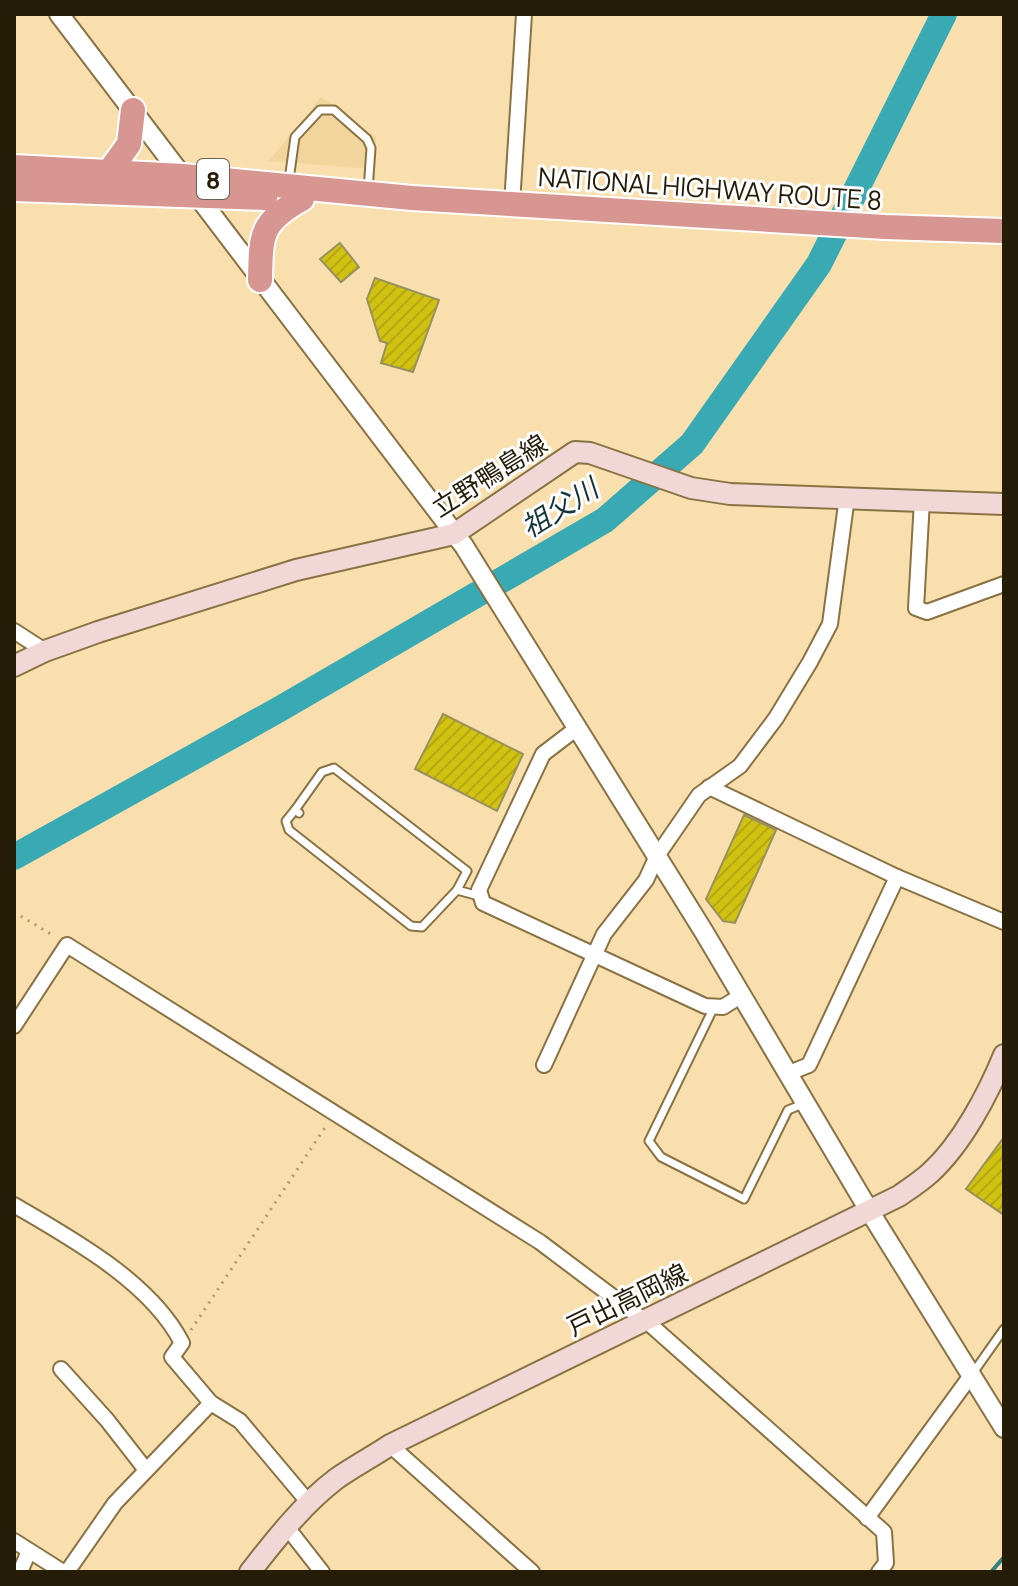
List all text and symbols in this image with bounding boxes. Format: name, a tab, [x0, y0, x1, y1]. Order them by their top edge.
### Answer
street label: NATIONAL HIGHWAY ROUTE 8	[537, 158, 883, 218]
road number: 8	[197, 159, 229, 199]
street label: 立野鴨島線	[424, 425, 554, 525]
water label: 祖父川	[513, 467, 607, 545]
street label: 戸出高岡線	[561, 1254, 693, 1344]

